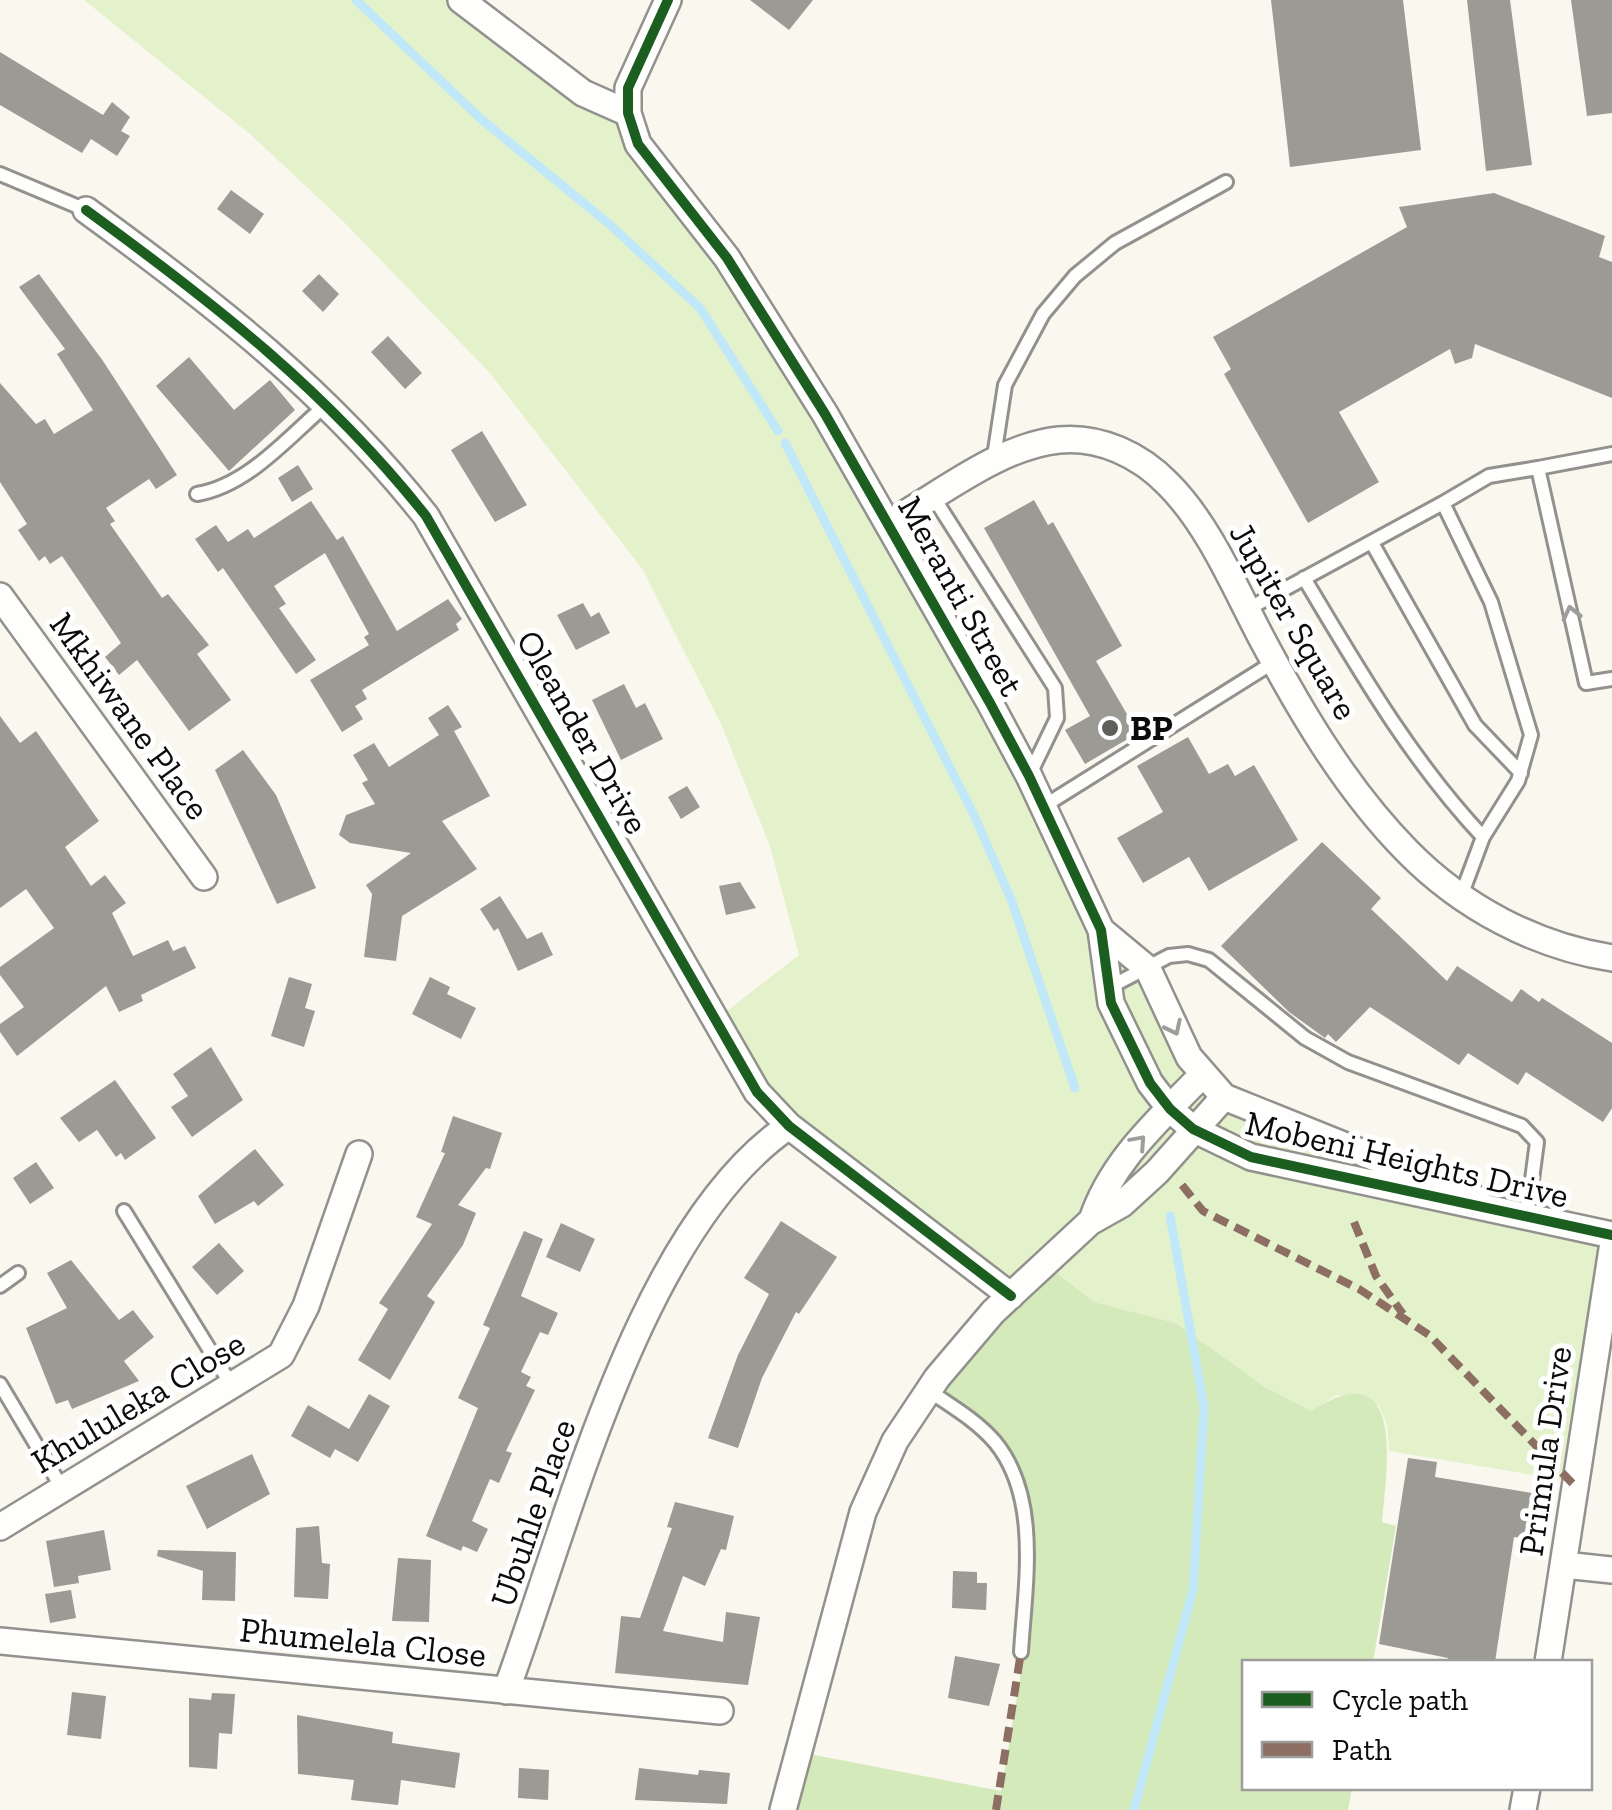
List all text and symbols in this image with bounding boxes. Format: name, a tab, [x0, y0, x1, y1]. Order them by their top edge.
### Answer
street label: Meranti Street	[889, 489, 1033, 703]
street label: Jupiter Square	[1221, 515, 1367, 727]
street label: Mkhiwane Place	[41, 604, 219, 828]
one-way arrow	[1561, 605, 1582, 622]
street label: Oleander Drive	[508, 623, 658, 841]
place label: BP	[1130, 707, 1173, 749]
marker: BP	[1099, 717, 1121, 739]
one-way arrow	[1162, 1017, 1181, 1035]
street label: Mobeni Heights Drive	[1241, 1101, 1573, 1217]
one-way arrow	[1127, 1135, 1145, 1154]
street label: Khululeka Close	[24, 1322, 252, 1482]
street label: Primula Drive	[1510, 1344, 1580, 1558]
street label: Ubuhle Place	[481, 1414, 585, 1612]
street label: Phumelela Close	[238, 1608, 488, 1676]
legend	[1242, 1660, 1592, 1790]
text: Cycle path	[1332, 1682, 1468, 1718]
text: Path	[1332, 1732, 1392, 1768]

